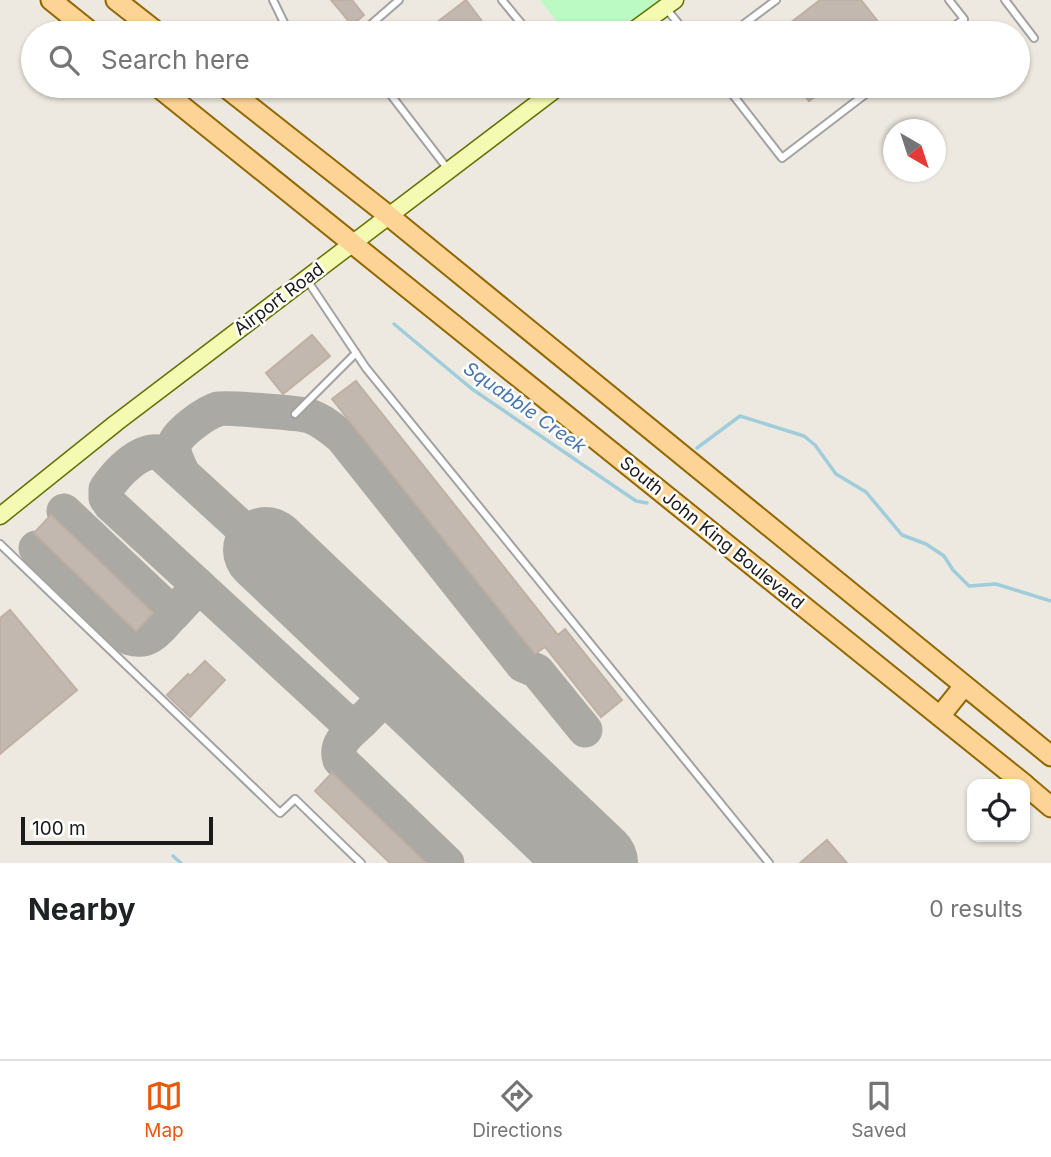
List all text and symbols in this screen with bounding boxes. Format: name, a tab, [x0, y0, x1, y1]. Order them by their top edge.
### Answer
search box	[21, 21, 1030, 98]
icon: search	[45, 41, 83, 79]
text: Search here	[101, 44, 250, 75]
north arrow	[883, 119, 946, 182]
street label: Airport Road	[230, 258, 328, 339]
water label: Squabble Creek	[459, 357, 591, 458]
street label: South John King Boulevard	[616, 452, 809, 613]
map controls	[967, 779, 1030, 842]
button: locate	[967, 779, 1030, 842]
scale bar	[21, 814, 214, 846]
text: 100 m	[32, 817, 86, 840]
text: Nearby	[28, 891, 136, 927]
text: 0 results	[929, 895, 1023, 923]
tab: Map	[144, 1077, 184, 1142]
tab: Directions	[472, 1077, 563, 1142]
tab: Saved	[851, 1077, 907, 1142]

